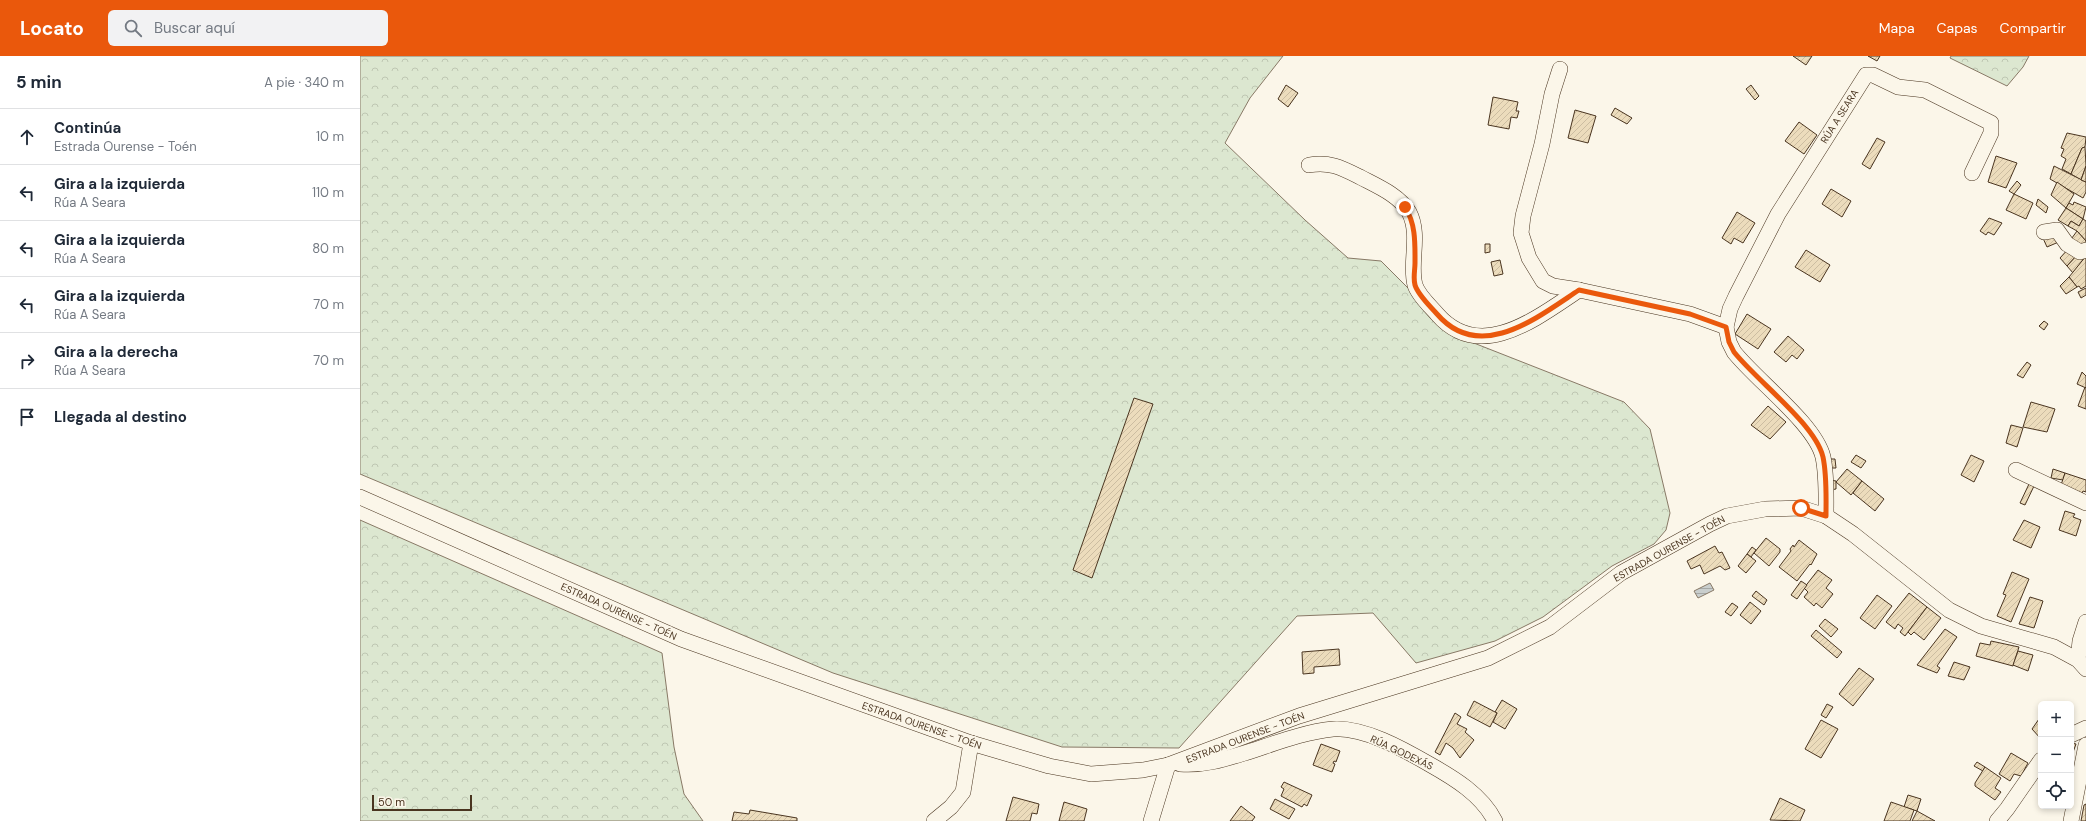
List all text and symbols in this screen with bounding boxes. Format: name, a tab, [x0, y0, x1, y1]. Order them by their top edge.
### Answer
search box	[108, 10, 388, 46]
text: Locato	[20, 16, 84, 41]
icon: search	[122, 17, 144, 39]
text: Buscar aquí	[154, 18, 235, 38]
text: Mapa	[1879, 19, 1915, 37]
text: Capas	[1937, 19, 1978, 37]
text: Compartir	[2000, 19, 2066, 37]
text: 5 min	[16, 71, 62, 93]
text: A pie · 340 m	[264, 74, 344, 91]
street label: RÚA A SEARA	[1818, 86, 1861, 146]
text: Continúa	[54, 118, 121, 138]
icon: ahead	[16, 126, 38, 148]
text: 10 m	[316, 128, 344, 145]
text: Estrada Ourense - Toén	[54, 138, 197, 155]
text: Gira a la izquierda	[54, 174, 185, 194]
icon: left	[16, 182, 38, 204]
text: 110 m	[312, 184, 344, 201]
text: Rúa A Seara	[54, 194, 126, 211]
route end	[1396, 198, 1414, 216]
text: Gira a la izquierda	[54, 230, 185, 250]
icon: left	[16, 238, 38, 260]
text: 80 m	[312, 240, 344, 257]
text: Rúa A Seara	[54, 250, 126, 267]
text: Gira a la izquierda	[54, 286, 185, 306]
icon: left	[16, 294, 38, 316]
text: 70 m	[313, 296, 344, 313]
text: Rúa A Seara	[54, 306, 126, 323]
text: Gira a la derecha	[54, 342, 178, 362]
icon: right	[16, 350, 38, 372]
text: 70 m	[313, 352, 344, 369]
text: Rúa A Seara	[54, 362, 126, 379]
icon: arrive	[16, 406, 38, 428]
text: Llegada al destino	[54, 407, 187, 427]
route start	[1792, 499, 1810, 517]
street label: ESTRADA OURENSE - TOÉN	[1611, 512, 1727, 585]
street label: ESTRADA OURENSE - TOÉN	[559, 580, 679, 643]
street label: ESTRADA OURENSE - TOÉN	[860, 699, 983, 752]
map controls	[2038, 701, 2074, 809]
button: +	[2038, 701, 2074, 737]
street label: ESTRADA OURENSE - TOÉN	[1184, 709, 1306, 766]
street label: RÚA GODEXÁS	[1368, 732, 1435, 773]
button: −	[2038, 737, 2074, 773]
button: locate	[2038, 773, 2074, 809]
scale bar	[372, 793, 472, 812]
text: 50 m	[378, 795, 405, 809]

